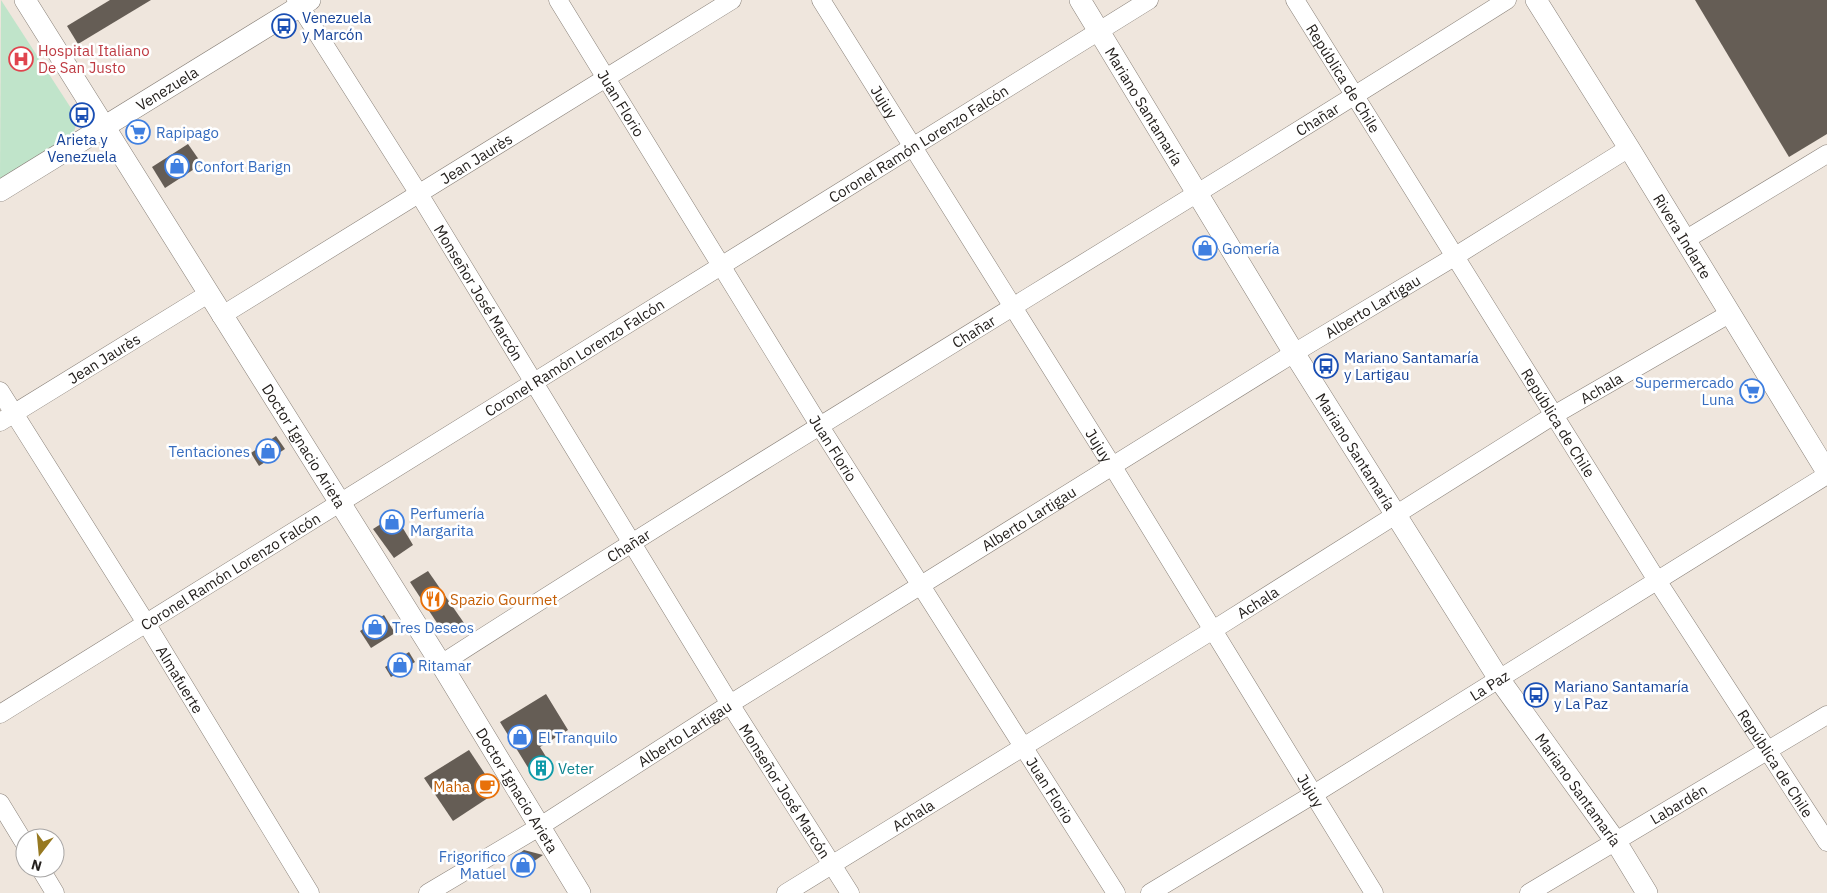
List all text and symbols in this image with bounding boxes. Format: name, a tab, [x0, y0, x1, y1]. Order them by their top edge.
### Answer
place label: Venezuela y Marcón	[302, 8, 371, 44]
bus stop icon: Venezuela y Marcón	[271, 13, 297, 39]
street label: República de Chile	[1303, 20, 1385, 136]
place label: Hospital Italiano De San Justo	[38, 41, 150, 77]
street label: Mariano Santamaría	[1101, 43, 1187, 169]
hospital icon: Hospital Italiano De San Justo	[8, 46, 34, 72]
street label: Venezuela	[132, 62, 201, 115]
street label: Juan Florio	[594, 66, 649, 140]
street label: Coronel Ramón Lorenzo Falcón	[825, 80, 1012, 206]
street label: Jujuy	[867, 81, 902, 122]
street label: Chañar	[1292, 98, 1343, 140]
bus stop icon: Arieta y Venezuela	[69, 102, 95, 128]
supermarket icon: Rapipago	[125, 119, 151, 145]
place label: Rapipago	[156, 123, 219, 142]
street label: Jean Jaurès	[437, 129, 516, 188]
place label: Arieta y Venezuela	[47, 130, 117, 166]
shop icon: Confort Barign	[164, 153, 190, 179]
place label: Confort Barign	[194, 157, 291, 176]
street label: Rivera Indarte	[1650, 190, 1716, 282]
street label: Monseñor José Marcón	[430, 221, 528, 364]
shop icon: Gomería	[1192, 235, 1218, 261]
place label: Gomería	[1222, 239, 1279, 258]
street label: Alberto Lartigau	[1321, 270, 1424, 342]
street label: Coronel Ramón Lorenzo Falcón	[481, 294, 668, 420]
street label: Chañar	[948, 310, 999, 352]
street label: Jean Jaurès	[64, 329, 143, 387]
place label: Mariano Santamaría y Lartigau	[1344, 348, 1479, 384]
bus stop icon: Mariano Santamaría y Lartigau	[1313, 353, 1339, 379]
street label: República de Chile	[1517, 364, 1600, 481]
street label: Achala	[1577, 368, 1626, 407]
place label: Supermercado Luna	[1635, 373, 1734, 409]
supermarket icon: Supermercado Luna	[1739, 378, 1765, 404]
street label: Doctor Ignacio Arieta	[258, 380, 350, 511]
street label: Mariano Santamaría	[1312, 389, 1400, 514]
street label: Juan Florio	[806, 411, 862, 485]
street label: Jujuy	[1082, 425, 1117, 466]
shop icon: Tentaciones	[255, 438, 281, 464]
place label: Tentaciones	[169, 442, 250, 461]
street label: Alberto Lartigau	[978, 482, 1079, 555]
place label: Perfumería Margarita	[410, 504, 485, 540]
street label: Coronel Ramón Lorenzo Falcón	[137, 508, 324, 634]
shop icon: Perfumería Margarita	[379, 509, 405, 535]
street label: Chañar	[603, 524, 654, 566]
street label: Achala	[1233, 582, 1282, 622]
restaurant icon: Spazio Gourmet	[420, 586, 446, 612]
place label: Spazio Gourmet	[450, 590, 558, 609]
shop icon: Tres Deseos	[362, 614, 388, 640]
place label: Tres Deseos	[392, 618, 474, 637]
street label: Almafuerte	[152, 642, 208, 717]
shop icon: Ritamar	[387, 652, 413, 678]
place label: Ritamar	[418, 656, 472, 675]
street label: La Paz	[1466, 666, 1513, 704]
place label: Mariano Santamaría y La Paz	[1554, 677, 1689, 713]
bus stop icon: Mariano Santamaría y La Paz	[1523, 682, 1549, 708]
street label: Alberto Lartigau	[634, 696, 735, 771]
street label: República de Chile	[1734, 706, 1818, 821]
street label: Monseñor José Marcón	[735, 720, 835, 862]
street label: Doctor Ignacio Arieta	[472, 724, 563, 856]
shop icon: El Tranquilo	[507, 724, 533, 750]
place label: El Tranquilo	[538, 728, 618, 747]
street label: Mariano Santamaría	[1531, 729, 1625, 850]
street label: Juan Florio	[1023, 753, 1079, 827]
building icon: Veter	[528, 755, 554, 781]
place label: Veter	[558, 759, 594, 778]
street label: Jujuy	[1294, 770, 1329, 811]
cafe icon: Maha	[474, 773, 500, 799]
place label: Maha	[433, 777, 470, 796]
street label: Labardén	[1646, 779, 1710, 828]
street label: Achala	[888, 795, 937, 835]
north arrow	[15, 828, 65, 878]
place label: Frigorifico Matuel	[439, 847, 506, 883]
shop icon: Frigorifico Matuel	[510, 852, 536, 878]
text: N	[29, 855, 44, 876]

